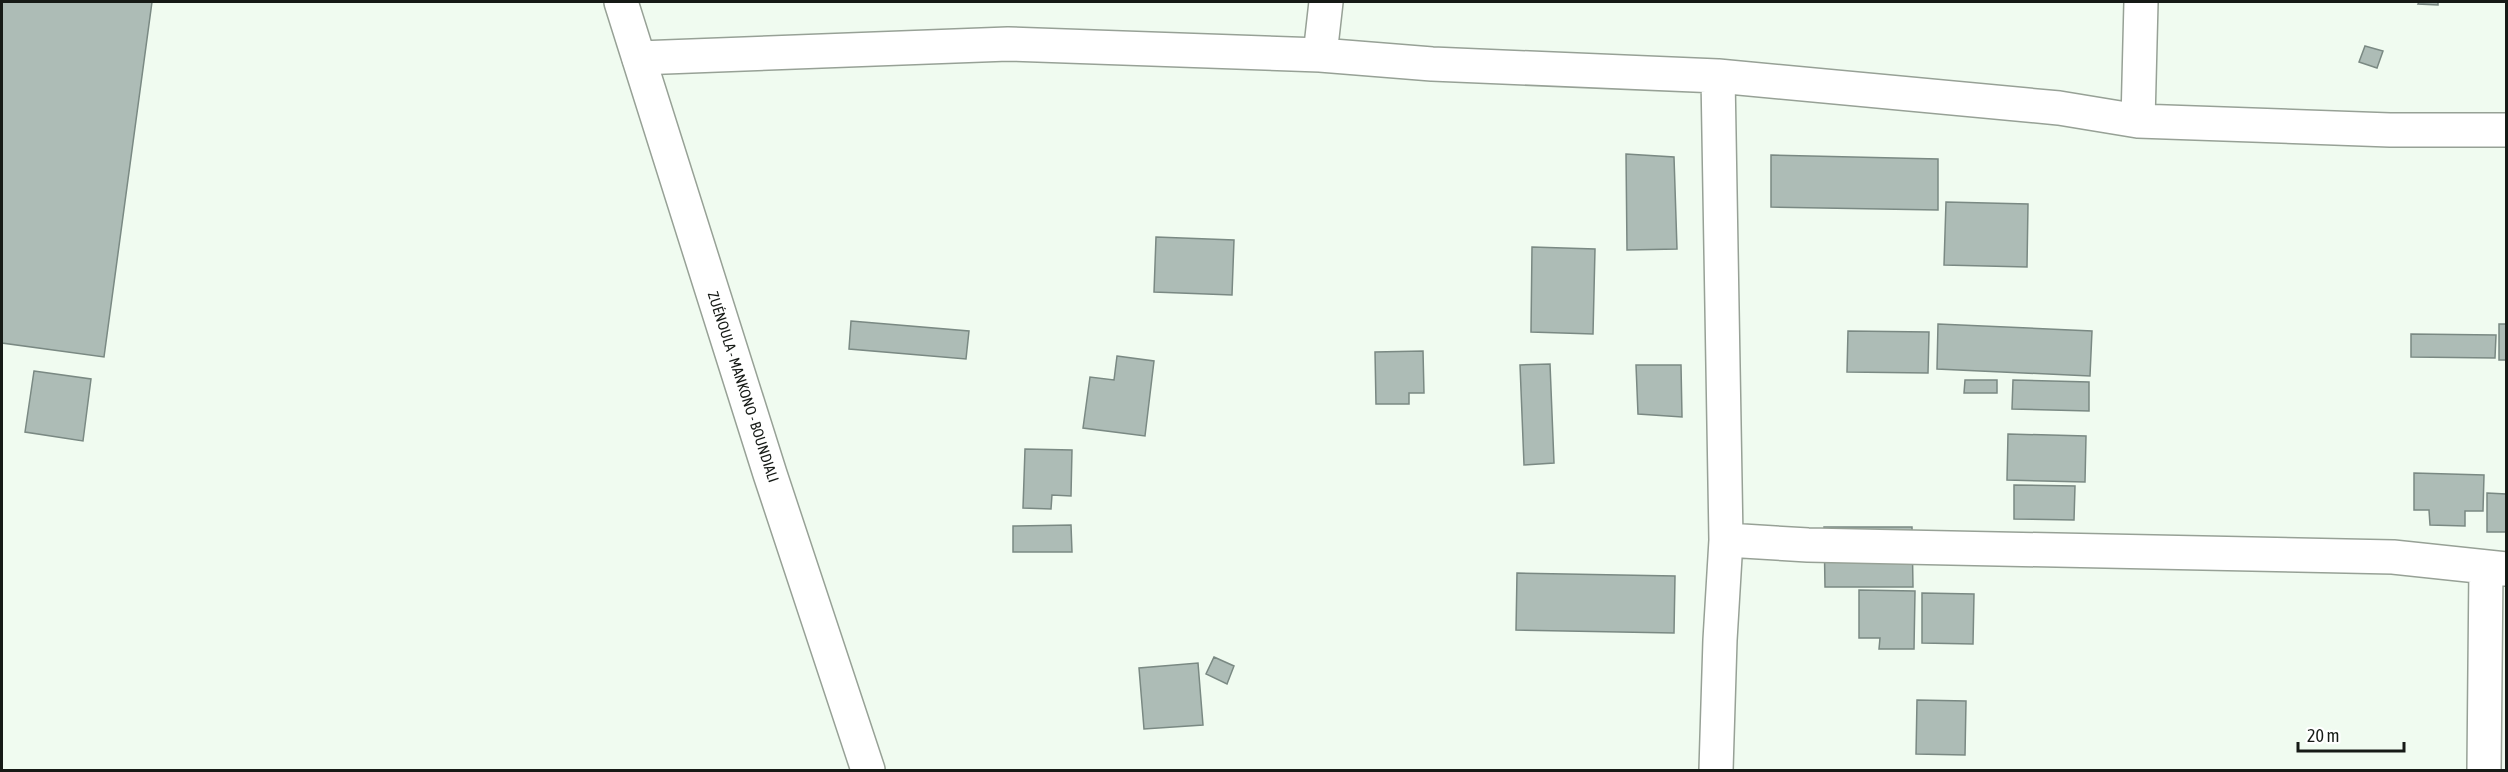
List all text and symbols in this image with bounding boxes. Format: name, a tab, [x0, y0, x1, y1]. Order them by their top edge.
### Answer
street label: ZUÉNOULA - MANKONO - BOUNDIALI	[705, 289, 782, 484]
scale bar	[2298, 715, 2404, 753]
text: 20 m	[2307, 725, 2339, 746]

